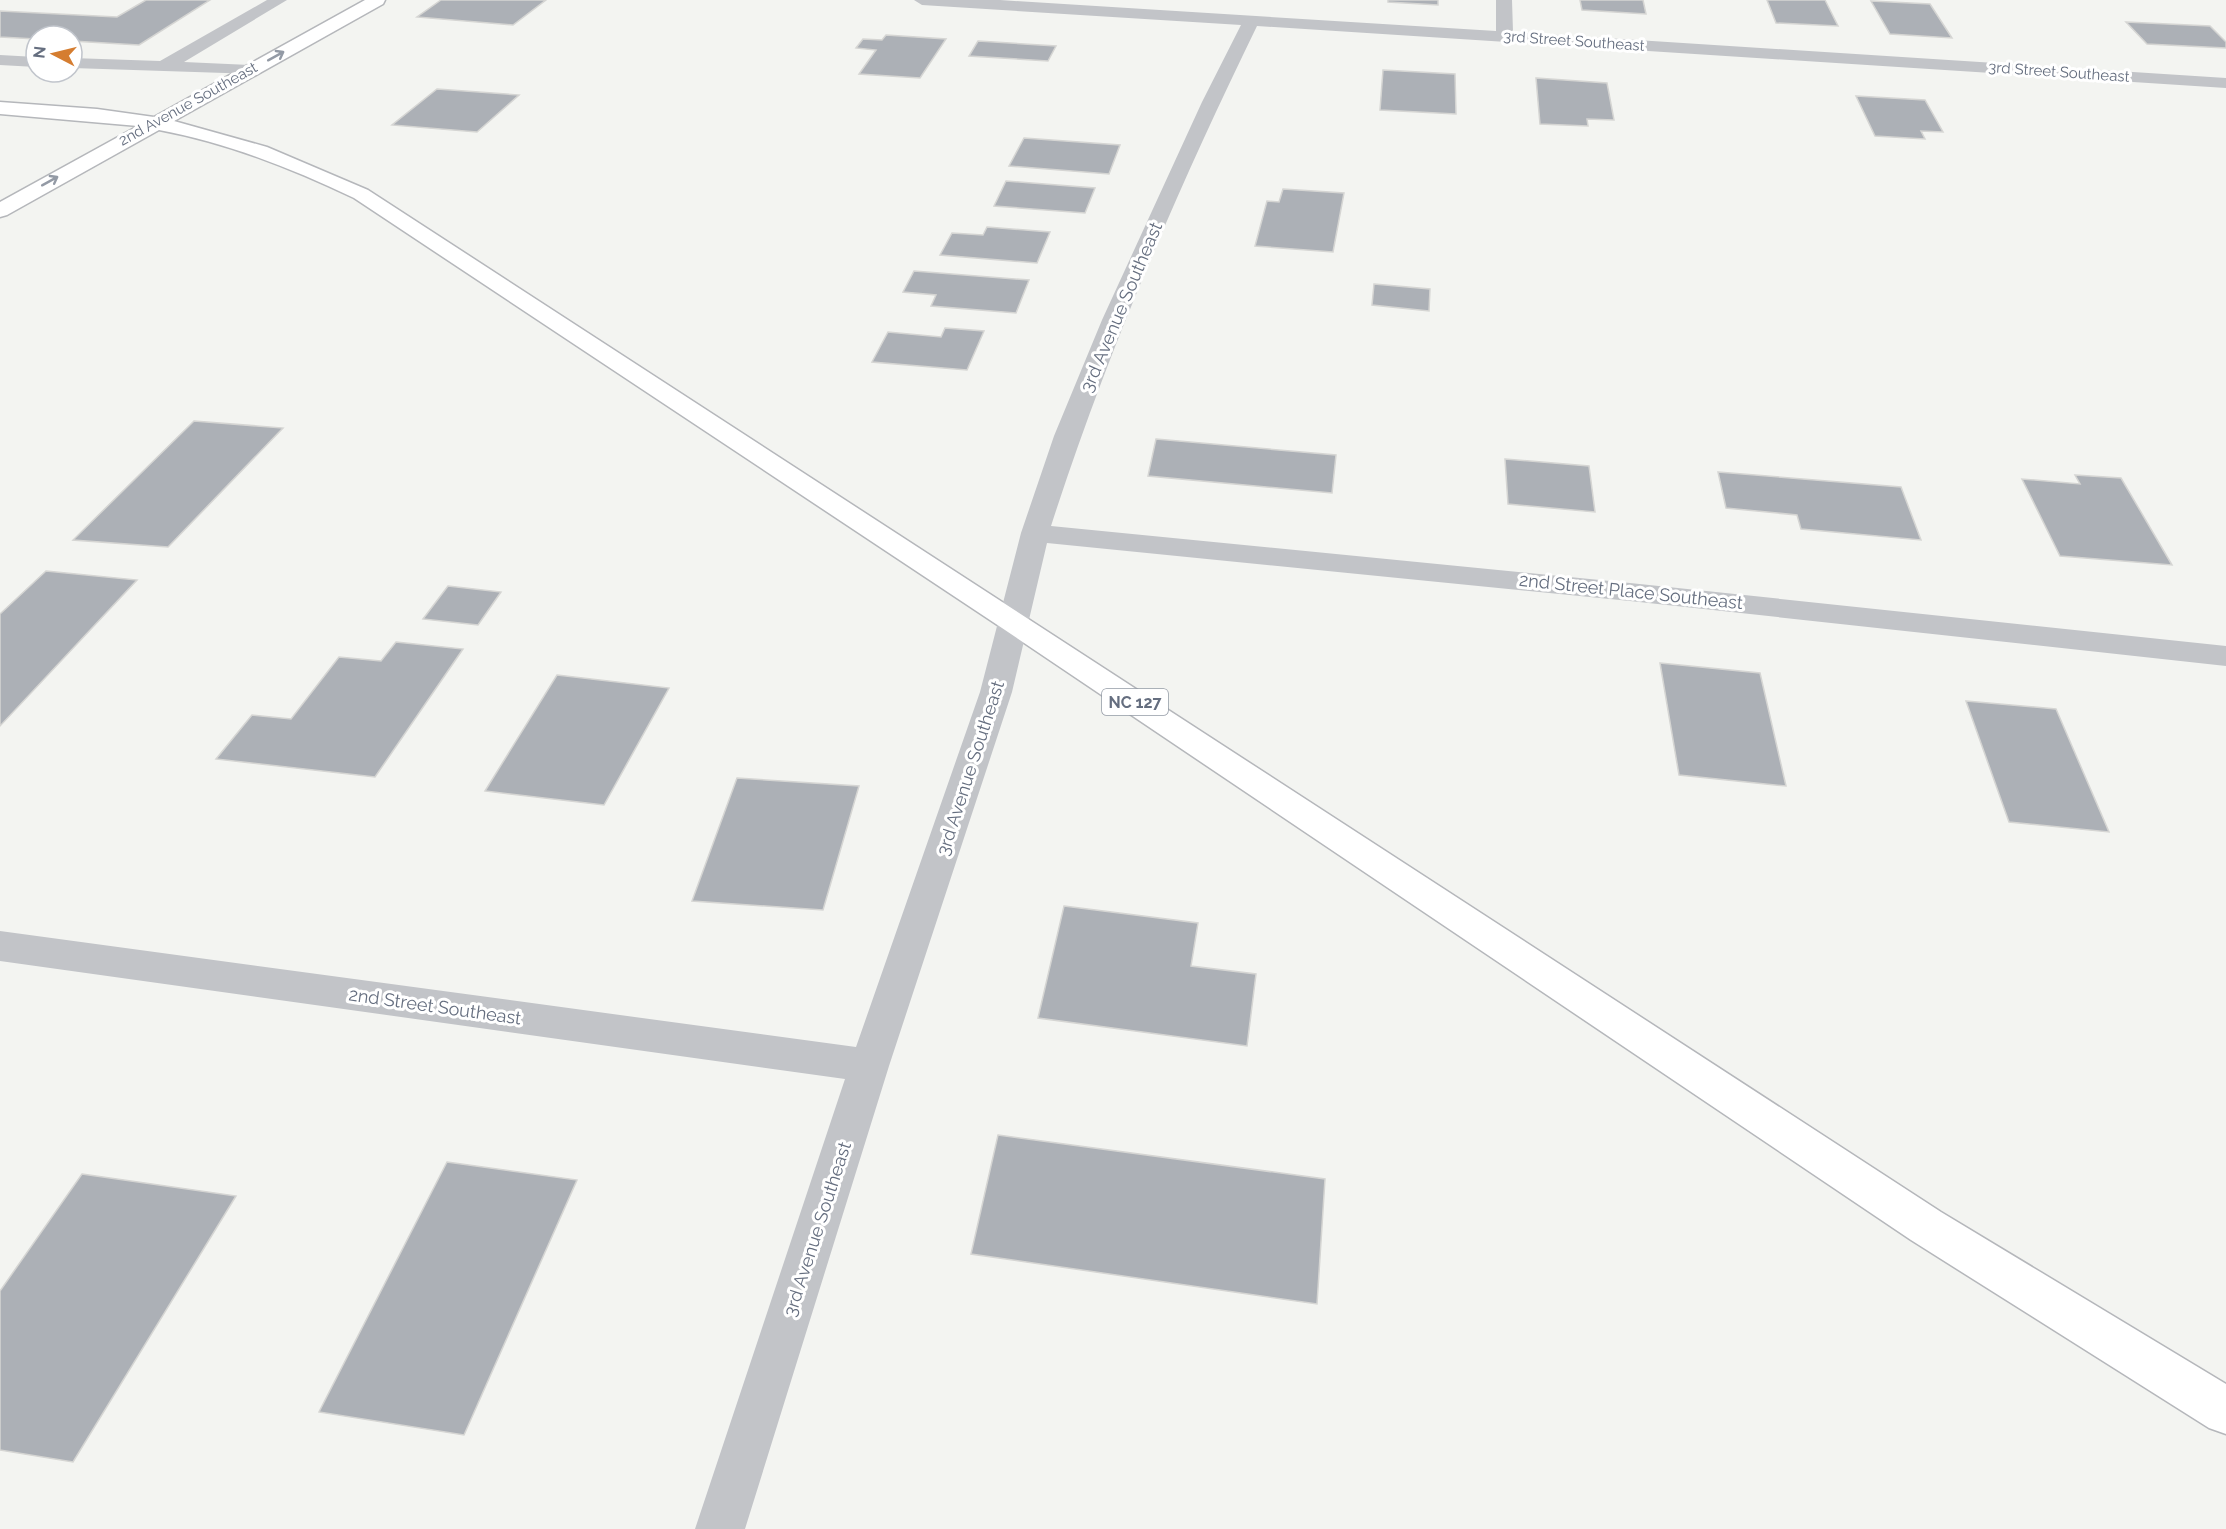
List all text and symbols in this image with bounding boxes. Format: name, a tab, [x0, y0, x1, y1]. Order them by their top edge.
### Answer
north arrow	[24, 24, 84, 84]
street label: 3rd Street Southeast	[1503, 27, 1645, 55]
text: N	[29, 45, 50, 59]
one-way arrow	[267, 50, 284, 62]
street label: 2nd Avenue Southeast	[116, 58, 260, 150]
street label: 3rd Street Southeast	[1988, 58, 2130, 86]
one-way arrow	[41, 175, 59, 186]
street label: 3rd Avenue Southeast	[1076, 219, 1166, 395]
street label: 2nd Street Place Southeast	[1518, 569, 1744, 613]
street label: 3rd Avenue Southeast	[932, 678, 1008, 858]
road number: NC 127	[1102, 689, 1168, 715]
street label: 2nd Street Southeast	[347, 983, 523, 1029]
street label: 3rd Avenue Southeast	[779, 1139, 855, 1319]

